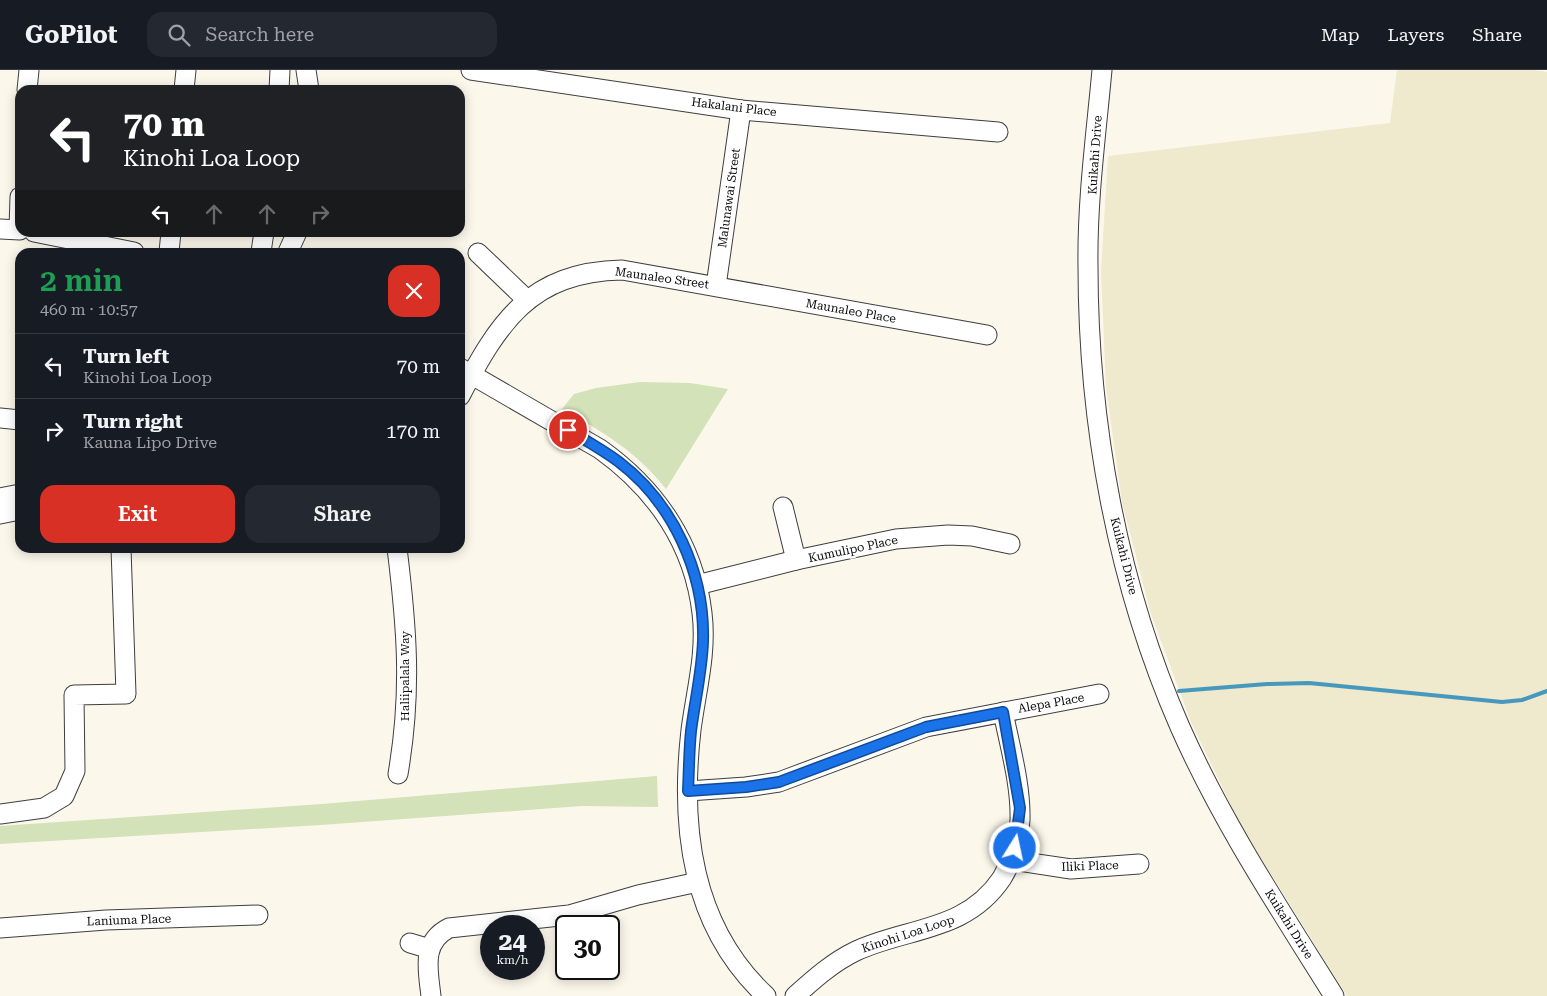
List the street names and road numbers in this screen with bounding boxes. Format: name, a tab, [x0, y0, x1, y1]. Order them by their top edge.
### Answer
street label: Hakalani Place	[691, 95, 778, 119]
street label: Kuikahi Drive	[1085, 115, 1105, 195]
street label: Malunawai Street	[715, 147, 743, 249]
street label: Maunaleo Street	[614, 264, 710, 292]
street label: Maunaleo Place	[805, 296, 898, 326]
street label: Kuikahi Drive	[1108, 516, 1140, 597]
street label: Kumulipo Place	[807, 533, 899, 565]
street label: Haliipalala Way	[398, 630, 412, 721]
street label: Alepa Place	[1017, 690, 1086, 716]
street label: Iliki Place	[1061, 858, 1119, 874]
street label: Kuikahi Drive	[1262, 887, 1316, 962]
street label: Laniuma Place	[86, 912, 172, 928]
street label: Kinohi Loa Loop	[860, 912, 956, 956]

